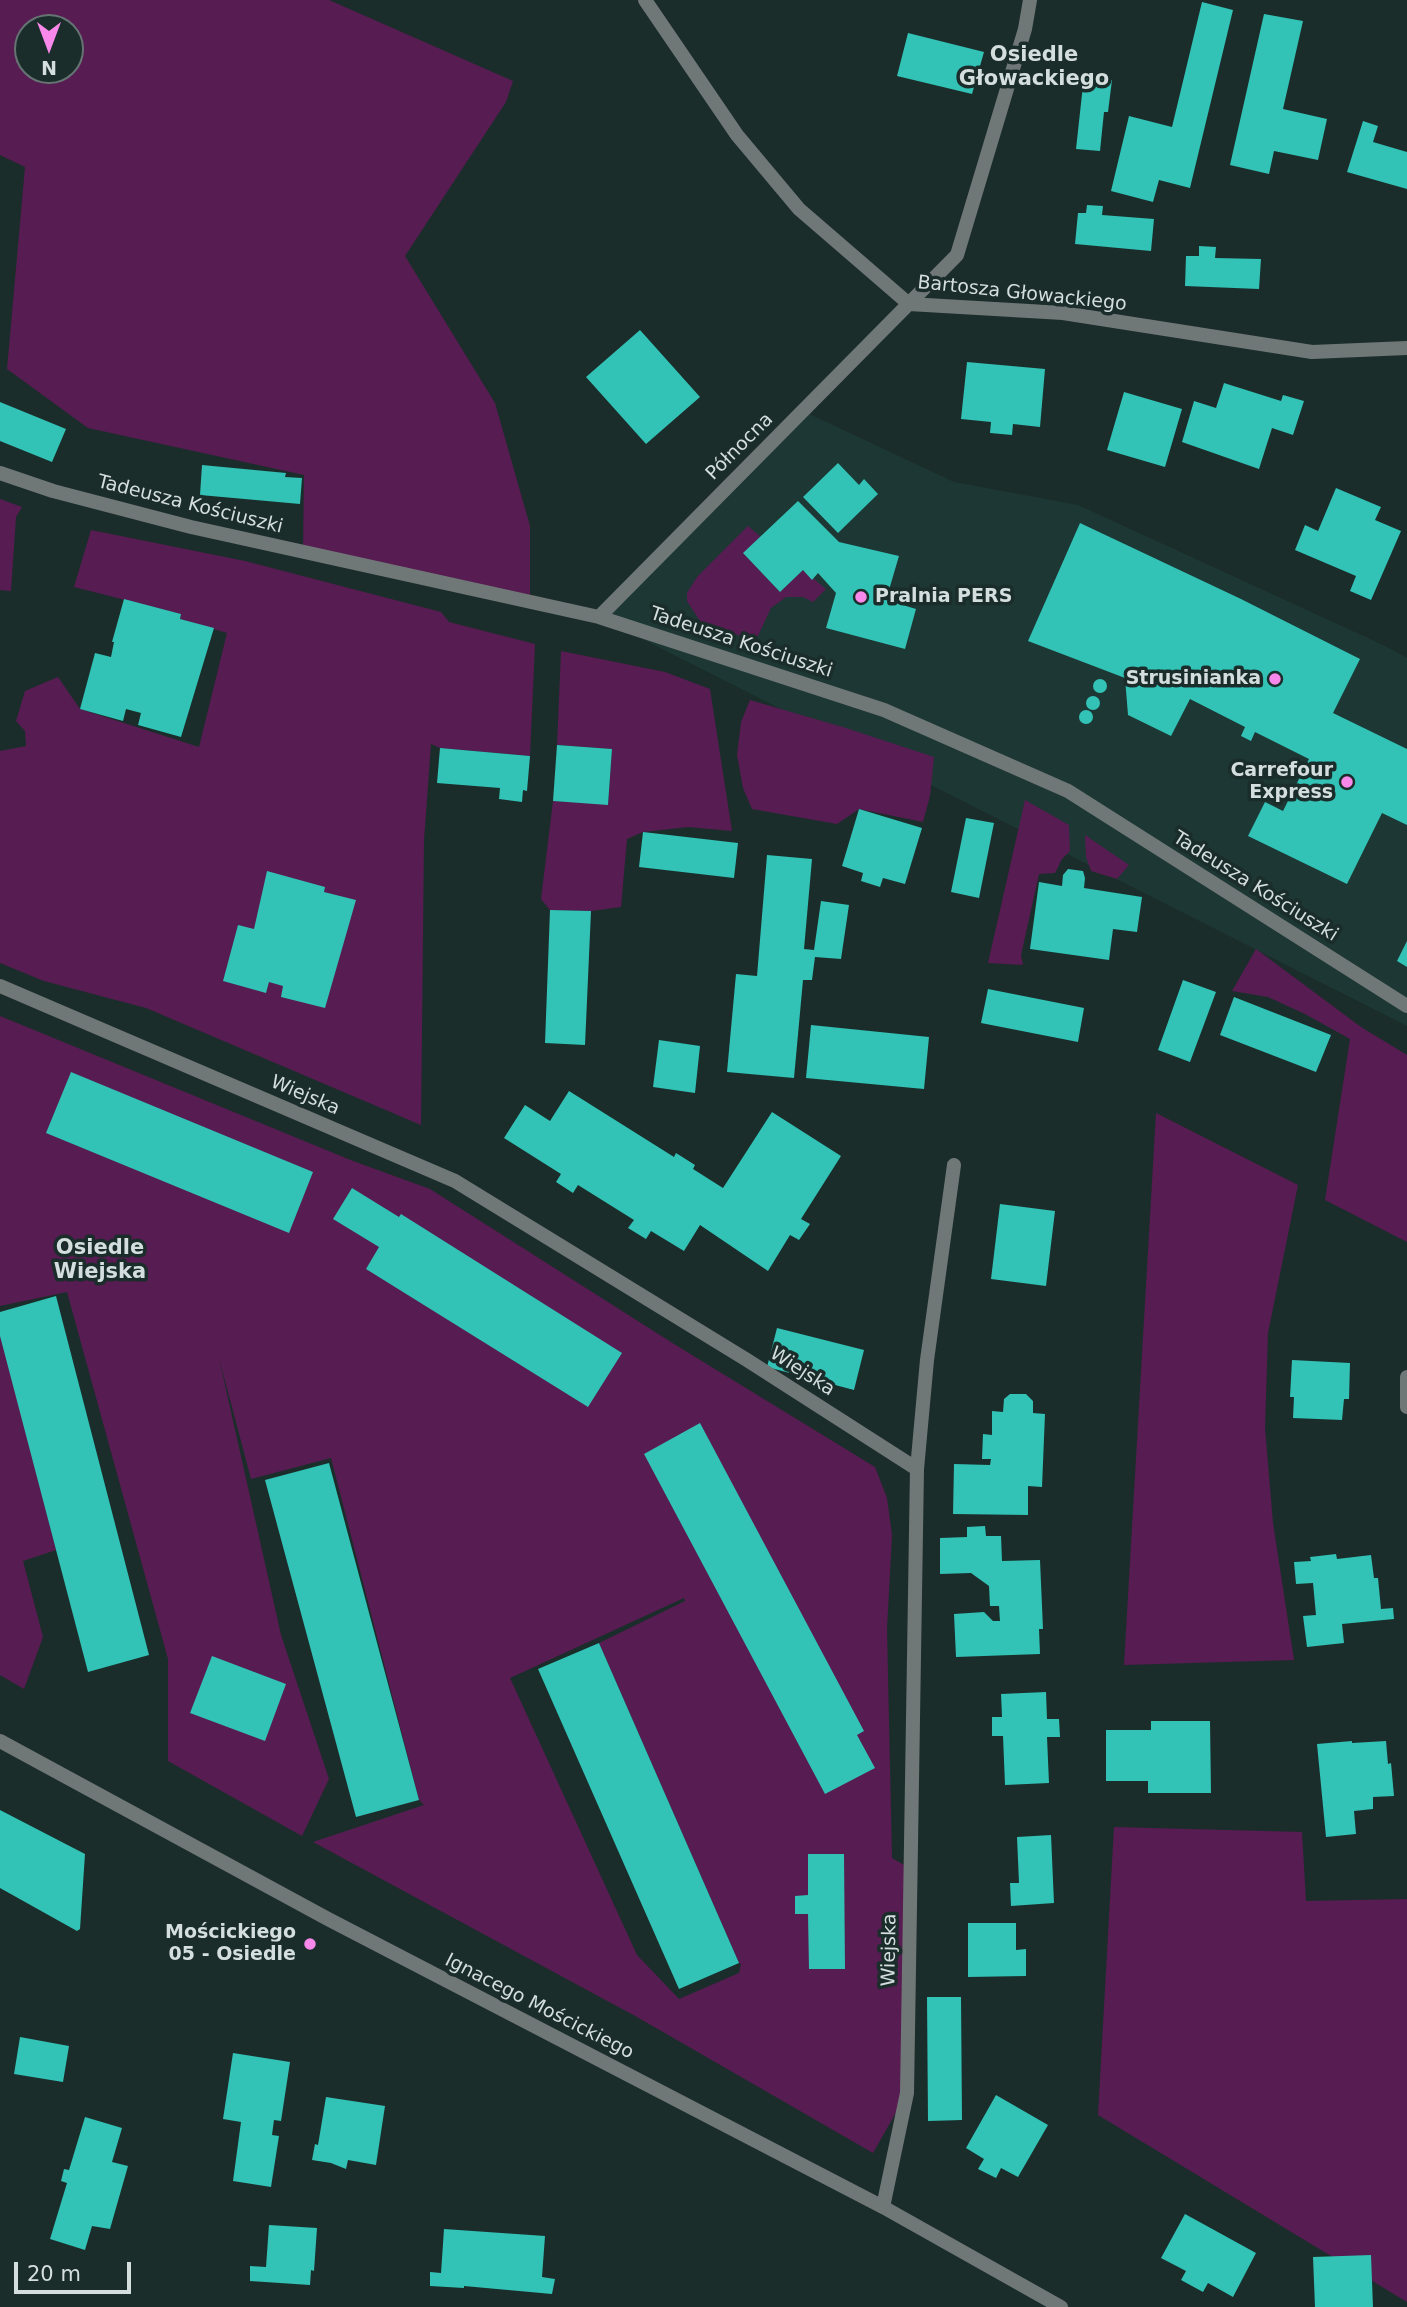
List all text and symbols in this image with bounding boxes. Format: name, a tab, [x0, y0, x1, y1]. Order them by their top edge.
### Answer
north arrow	[14, 14, 84, 84]
district label: Osiedle Głowackiego	[959, 43, 1109, 93]
text: N	[41, 57, 57, 79]
street label: Bartosza Głowackiego	[916, 272, 1128, 316]
street label: Północna	[702, 409, 778, 485]
street label: Tadeusza Kościuszki	[95, 471, 285, 539]
place label: Pralnia PERS	[875, 586, 1012, 608]
marker: Pralnia PERS	[853, 589, 869, 605]
street label: Tadeusza Kościuszki	[647, 603, 835, 683]
place label: Strusinianka	[1126, 668, 1261, 690]
marker: Strusinianka	[1267, 671, 1283, 687]
place label: Carrefour Express	[1230, 760, 1333, 804]
marker: Carrefour Express	[1339, 774, 1355, 790]
street label: Tadeusza Kościuszki	[1168, 827, 1342, 947]
street label: Wiejska	[267, 1071, 343, 1121]
district label: Osiedle Wiejska	[54, 1236, 146, 1286]
street label: Wiejska	[765, 1343, 839, 1401]
street label: Wiejska	[878, 1913, 902, 1987]
place label: Mościckiego 05 - Osiedle	[165, 1922, 296, 1966]
marker: Mościckiego 05 - Osiedle	[302, 1936, 318, 1952]
street label: Ignacego Mościckiego	[441, 1949, 637, 2065]
scale bar	[18, 2248, 135, 2292]
text: 20 m	[27, 2262, 81, 2286]

